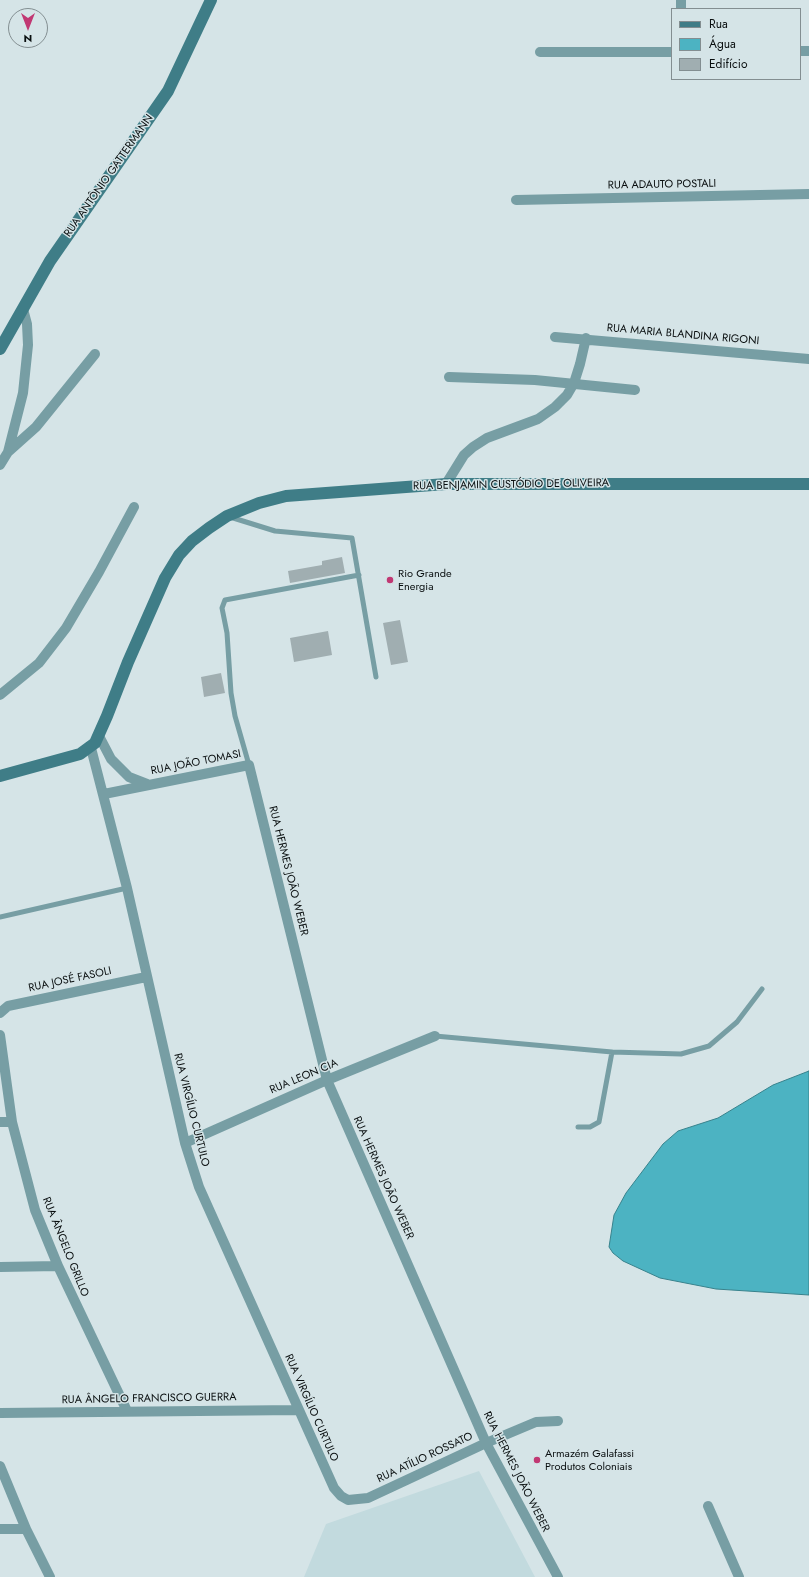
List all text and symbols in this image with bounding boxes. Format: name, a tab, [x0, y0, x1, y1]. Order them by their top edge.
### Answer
north arrow	[8, 8, 48, 48]
legend	[671, 8, 801, 80]
text: Rua	[709, 15, 728, 33]
text: N	[24, 31, 32, 47]
text: Água	[709, 35, 736, 53]
text: Edifício	[709, 55, 748, 73]
street label: RUA ANTÔNIO GATTERMANN	[62, 112, 156, 240]
street label: RUA ADAUTO POSTALI	[608, 177, 716, 193]
street label: RUA MARIA BLANDINA RIGONI	[606, 322, 760, 348]
street label: RUA BENJAMIN CUSTÓDIO DE OLIVEIRA	[413, 477, 609, 493]
place label: Rio Grande Energia	[398, 567, 452, 593]
marker: Rio Grande Energia	[385, 575, 395, 585]
street label: RUA JOÃO TOMASI	[150, 748, 242, 778]
street label: RUA HERMES JOÃO WEBER	[265, 805, 311, 937]
street label: RUA JOSÉ FASOLI	[27, 965, 113, 995]
street label: RUA VIRGÍLIO CURTULO	[171, 1052, 211, 1168]
street label: RUA LEON CIA	[268, 1057, 340, 1097]
street label: RUA HERMES JOÃO WEBER	[350, 1114, 416, 1242]
street label: RUA ÂNGELO GRILLO	[39, 1195, 91, 1299]
street label: RUA VIRGÍLIO CURTULO	[281, 1352, 341, 1464]
street label: RUA ÂNGELO FRANCISCO GUERRA	[61, 1391, 237, 1407]
street label: RUA HERMES JOÃO WEBER	[480, 1410, 552, 1534]
street label: RUA ATÍLIO ROSSATO	[375, 1430, 475, 1486]
place label: Armazém Galafassi Produtos Coloniais	[545, 1447, 634, 1473]
marker: Armazém Galafassi Produtos Coloniais	[532, 1455, 542, 1465]

